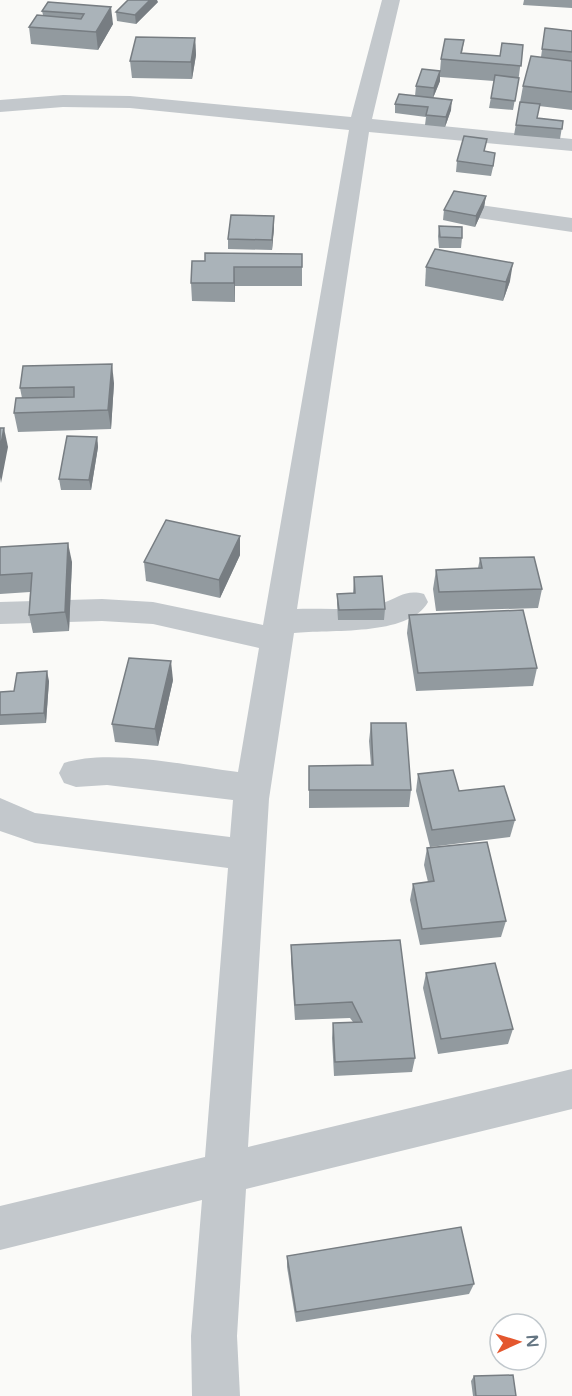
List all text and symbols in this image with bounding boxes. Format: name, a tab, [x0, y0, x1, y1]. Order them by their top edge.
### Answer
north arrow	[488, 1312, 548, 1372]
text: N	[522, 1334, 542, 1348]

